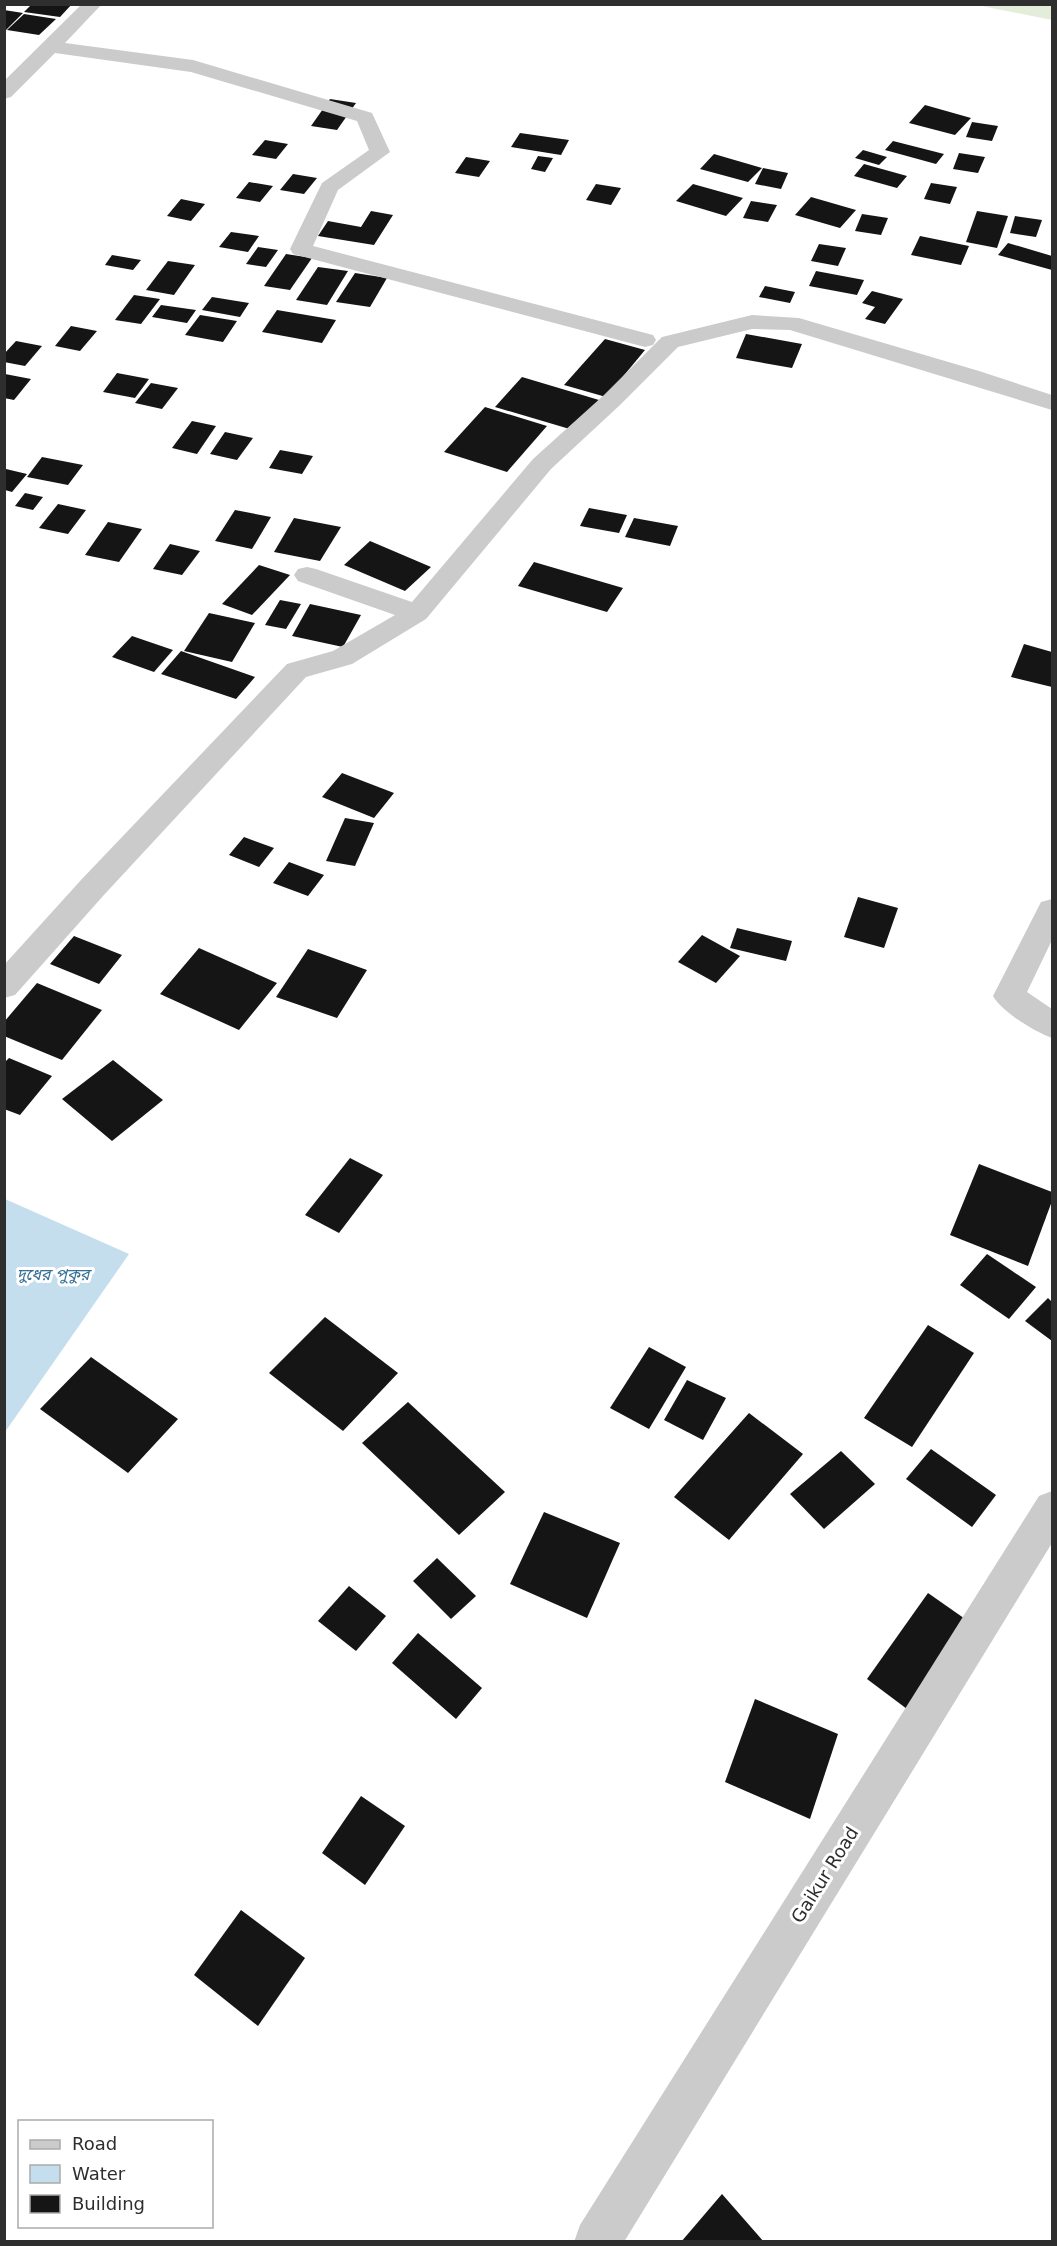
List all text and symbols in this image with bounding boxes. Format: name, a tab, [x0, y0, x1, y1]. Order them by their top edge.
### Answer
water label: দুধের পুকুর	[17, 1265, 93, 1284]
street label: Gaikur Road	[787, 1823, 863, 1927]
legend	[18, 2120, 213, 2228]
text: Road	[72, 2133, 117, 2154]
text: Water	[72, 2163, 126, 2184]
text: Building	[72, 2193, 145, 2214]

